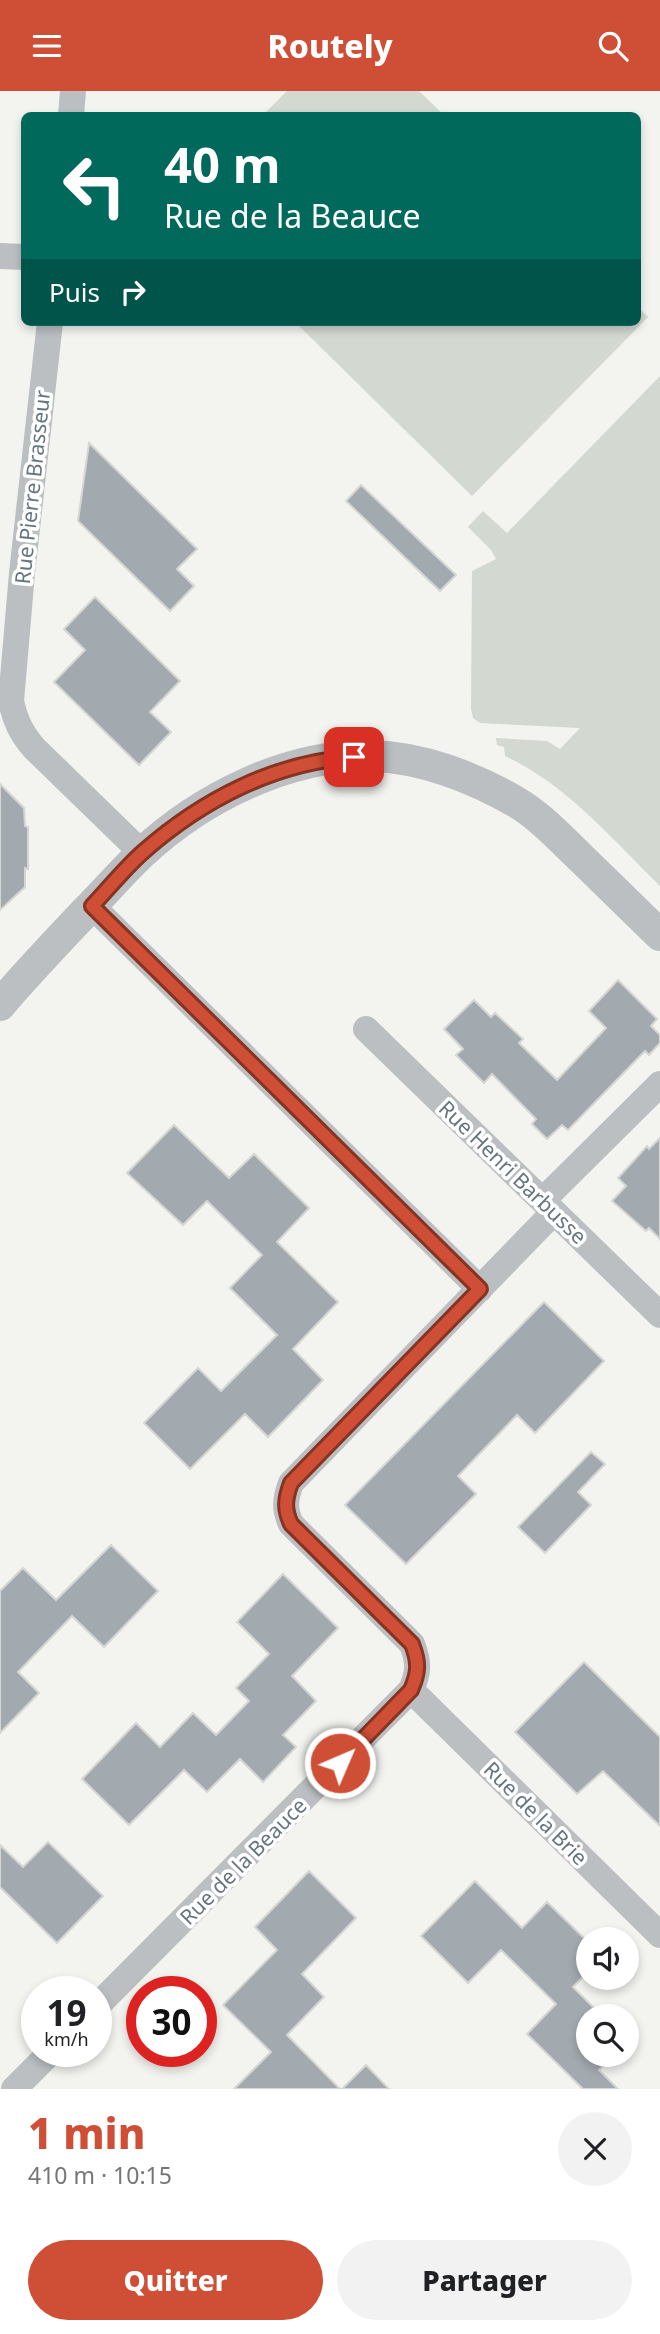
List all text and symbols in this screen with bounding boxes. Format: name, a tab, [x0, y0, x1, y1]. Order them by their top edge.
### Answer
text: Routely	[268, 24, 392, 67]
icon: menu	[28, 27, 66, 65]
icon: search	[594, 27, 632, 65]
text: 40 m	[164, 131, 281, 197]
icon: left	[49, 140, 140, 231]
text: Rue de la Beauce	[164, 194, 421, 237]
icon: right	[114, 273, 152, 311]
text: Puis	[49, 274, 100, 310]
street label: Rue Pierre Brasseur	[8, 388, 56, 585]
pin	[324, 727, 384, 787]
icon: arrive	[335, 738, 373, 776]
street label: Rue Henri Barbusse	[433, 1094, 593, 1250]
position arrow	[303, 1726, 377, 1800]
street label: Rue de la Brie	[478, 1755, 594, 1871]
street label: Rue de la Beauce	[174, 1792, 312, 1930]
map controls	[576, 1927, 639, 2067]
button: sound	[576, 1927, 639, 1990]
speed limit sign: 30	[126, 1976, 217, 2067]
text: 19	[46, 1989, 87, 2036]
button: search	[576, 2004, 639, 2067]
text: km/h	[44, 2027, 89, 2051]
text: 1 min	[28, 2104, 145, 2161]
button: close	[558, 2112, 632, 2186]
text: 410 m · 10:15	[28, 2159, 172, 2191]
button: Quitter	[28, 2240, 323, 2320]
button: Partager	[337, 2240, 632, 2320]

